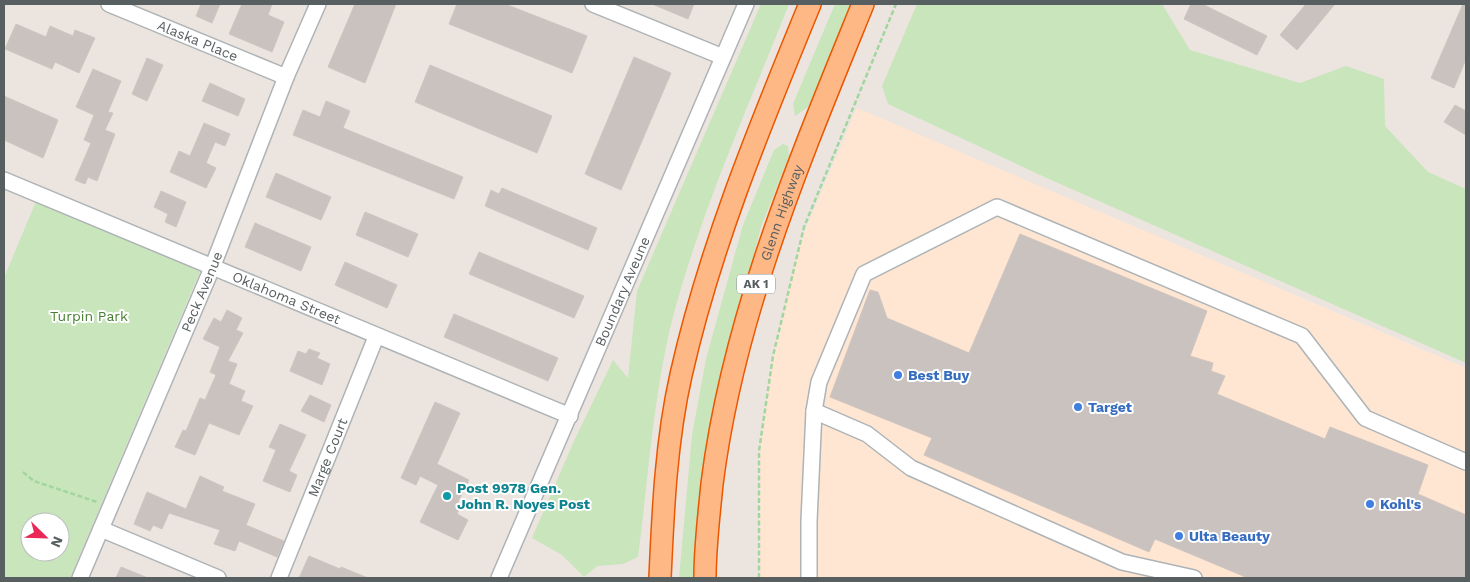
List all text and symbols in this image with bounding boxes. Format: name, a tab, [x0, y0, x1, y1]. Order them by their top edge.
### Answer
street label: Alaska Place	[155, 17, 240, 64]
street label: Glenn Highway	[757, 162, 806, 263]
street label: Boundary Aveune	[592, 234, 653, 349]
street label: Peck Avenue	[178, 249, 226, 334]
street label: Oklahoma Street	[230, 268, 343, 327]
road number: AK 1	[737, 274, 775, 294]
park label: Turpin Park	[50, 308, 128, 324]
place label: Best Buy	[908, 367, 970, 383]
marker: Best Buy	[892, 369, 904, 381]
place label: Target	[1088, 399, 1132, 415]
marker: Target	[1072, 401, 1084, 413]
street label: Marge Court	[305, 416, 351, 499]
place label: Post 9978 Gen. John R. Noyes Post	[457, 480, 590, 512]
marker: Post 9978 Gen. John R. Noyes Post	[441, 490, 453, 502]
place label: Kohl's	[1380, 496, 1422, 512]
marker: Kohl's	[1364, 498, 1376, 510]
north arrow	[20, 512, 70, 562]
place label: Ulta Beauty	[1189, 528, 1270, 544]
marker: Ulta Beauty	[1173, 530, 1185, 542]
text: N	[48, 534, 66, 550]

